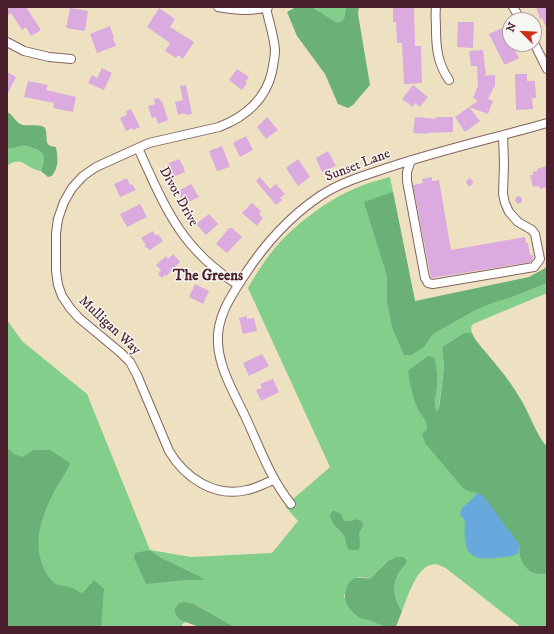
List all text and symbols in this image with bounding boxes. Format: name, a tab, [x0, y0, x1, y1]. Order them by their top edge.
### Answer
north arrow	[502, 12, 542, 52]
text: N	[504, 21, 520, 34]
street label: Sunset Lane	[323, 146, 393, 186]
street label: Divot Drive	[155, 164, 201, 230]
district label: The Greens	[173, 268, 243, 286]
street label: Mulligan Way	[74, 293, 144, 359]

